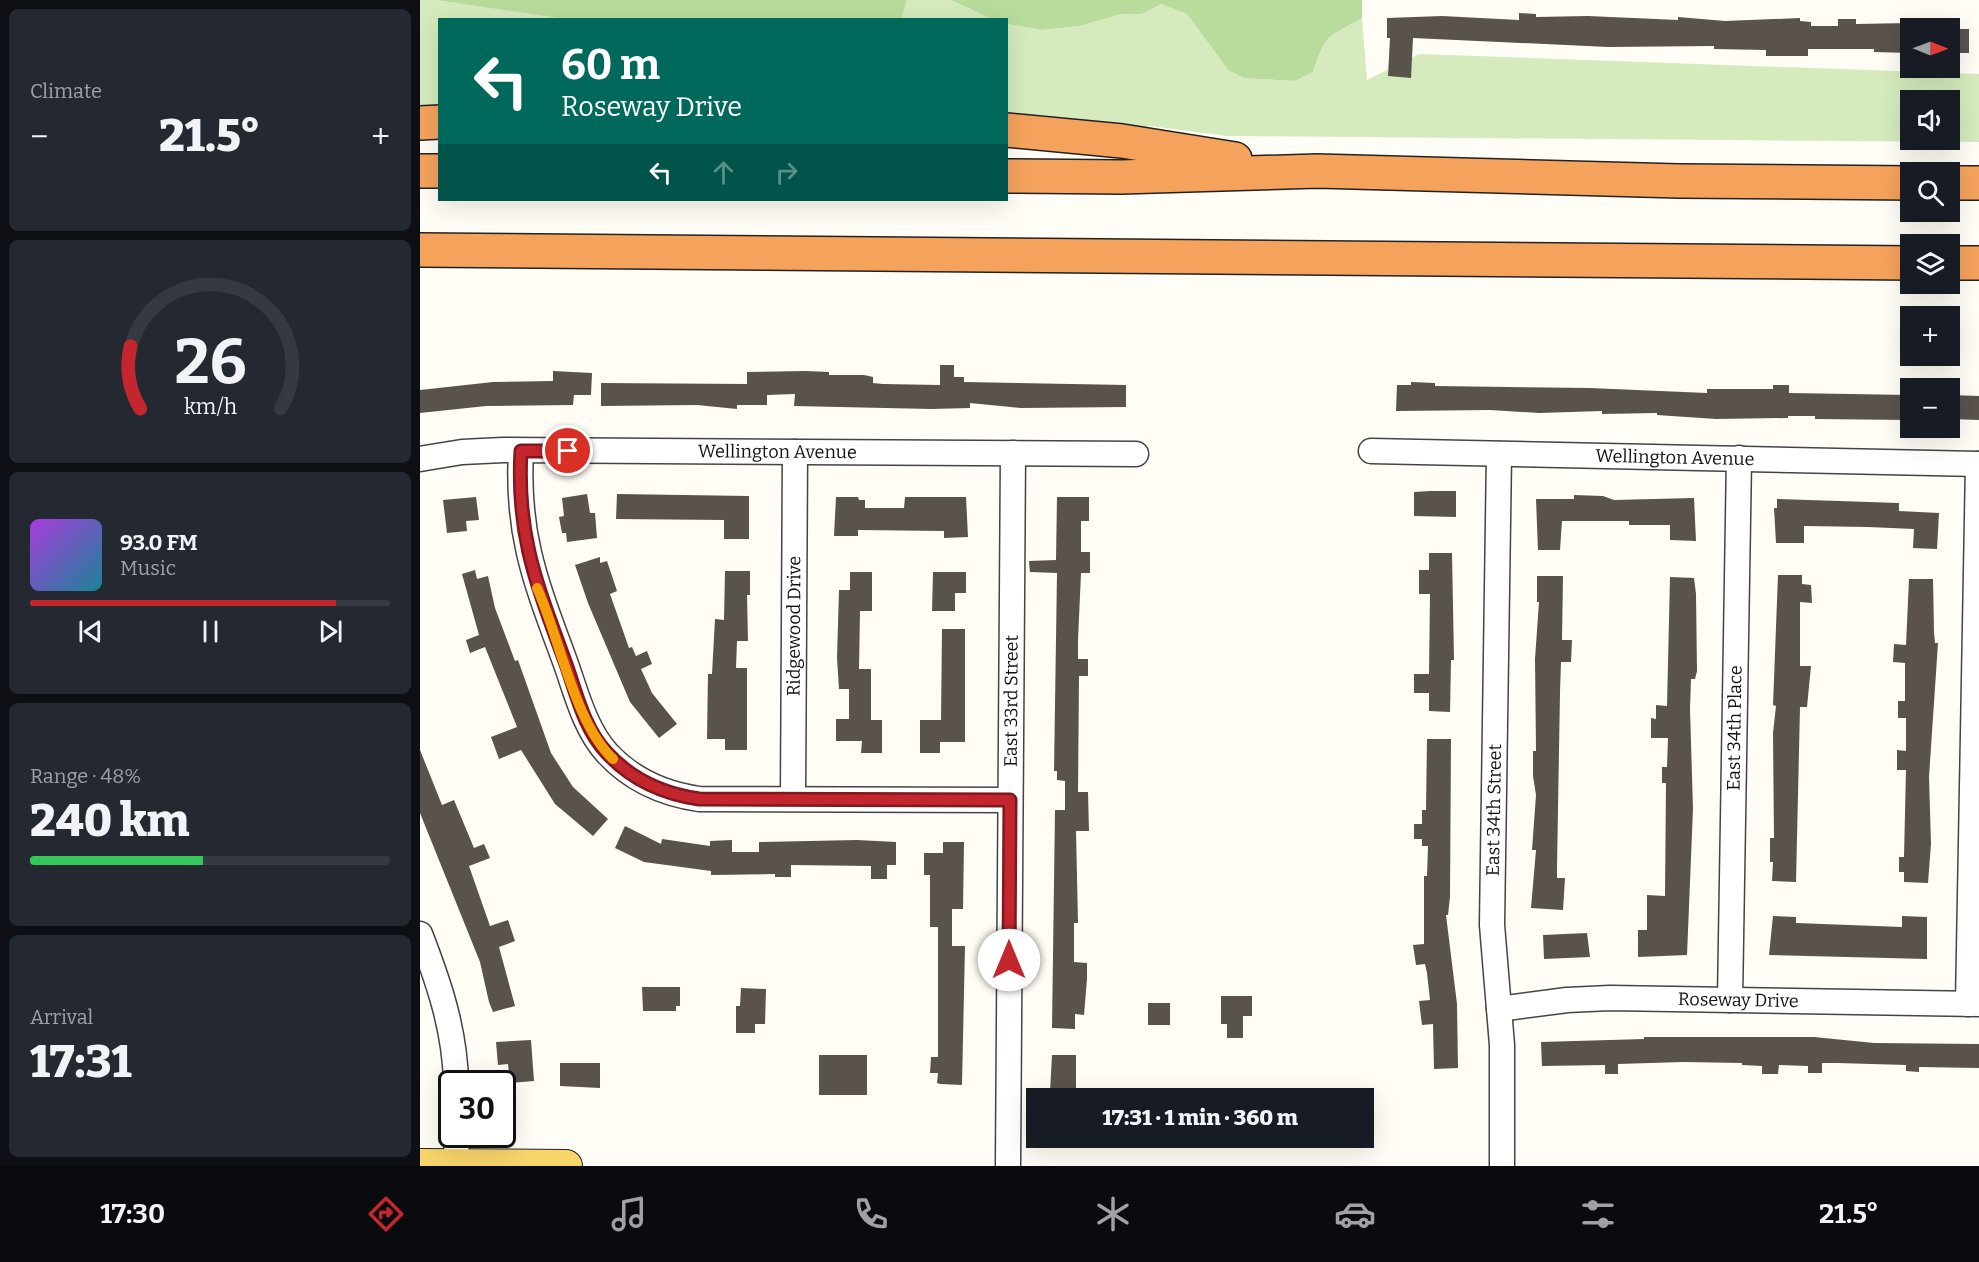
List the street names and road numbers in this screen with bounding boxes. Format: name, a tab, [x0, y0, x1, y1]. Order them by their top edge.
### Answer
street label: Wellington Avenue	[698, 440, 857, 463]
street label: Wellington Avenue	[1595, 445, 1755, 470]
street label: Ridgewood Drive	[783, 556, 805, 696]
street label: East 33rd Street	[1000, 634, 1023, 767]
street label: East 34th Place	[1722, 665, 1747, 791]
street label: East 34th Street	[1482, 743, 1506, 876]
street label: Roseway Drive	[1678, 988, 1799, 1012]

